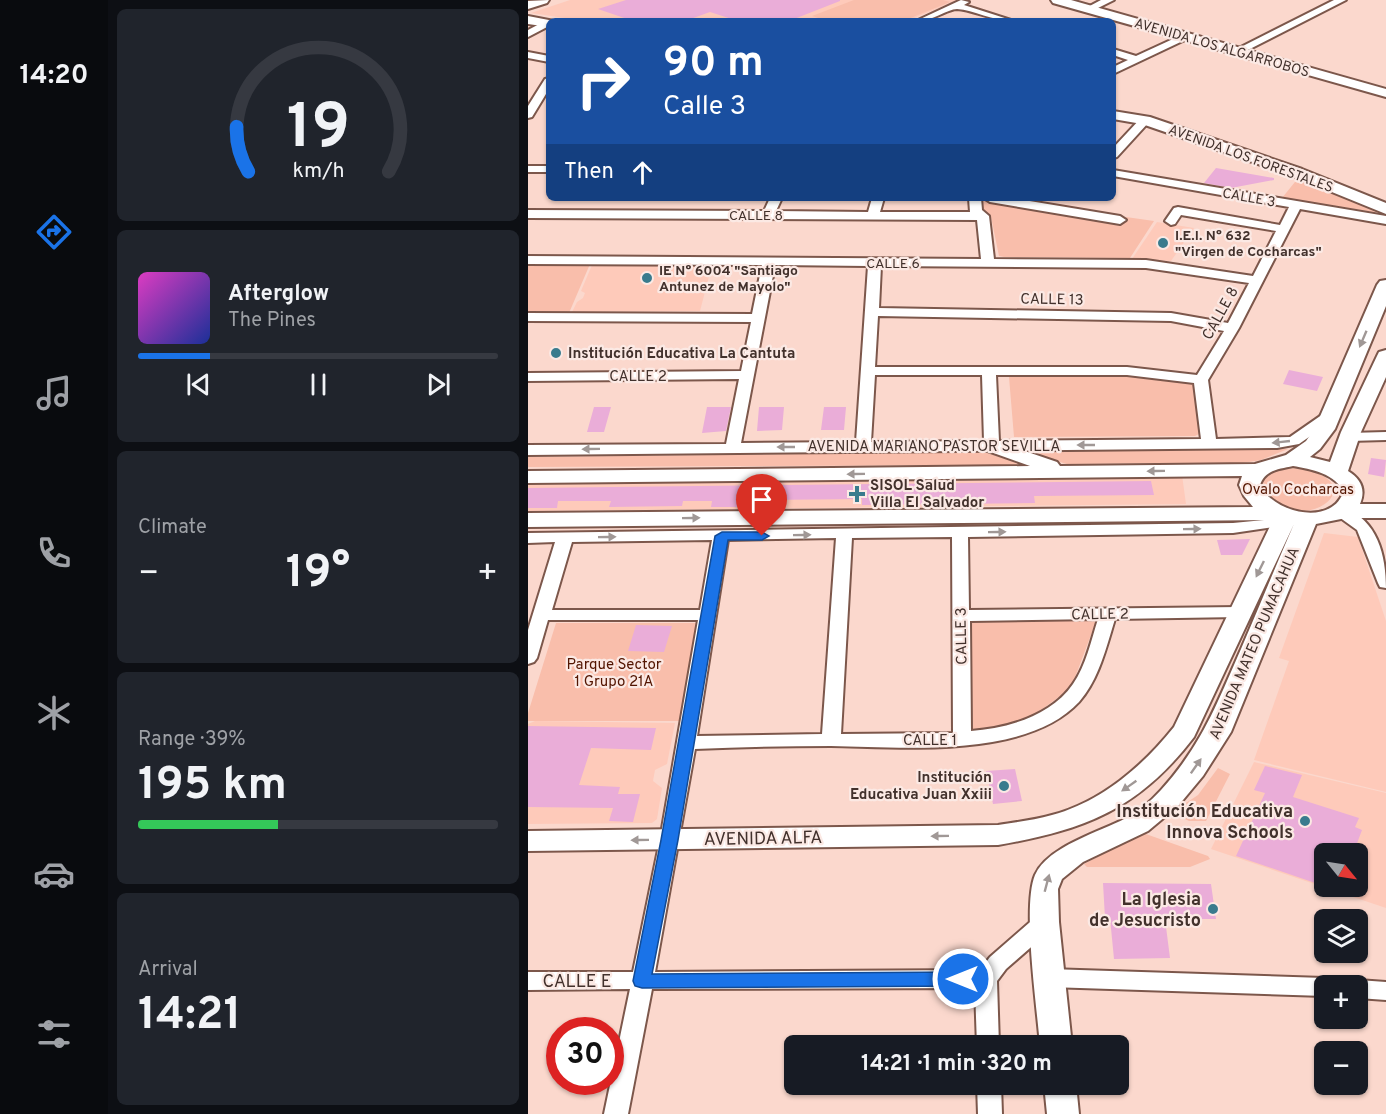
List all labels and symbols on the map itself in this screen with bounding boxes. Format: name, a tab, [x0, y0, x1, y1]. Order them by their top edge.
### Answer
street label: AVENIDA LOS ALGARROBOS	[1132, 15, 1311, 82]
street label: AVENIDA LOS FORESTALES	[1166, 122, 1335, 197]
street label: CALLE 3	[1221, 185, 1277, 212]
street label: CALLE 8	[729, 208, 783, 225]
place label: I.E.I. N° 632 "Virgen de Cocharcas"	[1175, 228, 1322, 261]
marker: I.E.I. N° 632 "Virgen de Cocharcas"	[1156, 236, 1170, 250]
street label: CALLE 6	[866, 256, 920, 273]
place label: IE N° 6004 "Santiago Antunez de Mayolo"	[659, 263, 798, 296]
marker: IE N° 6004 "Santiago Antunez de Mayolo"	[640, 271, 654, 285]
street label: CALLE 8	[1199, 284, 1244, 344]
street label: CALLE 13	[1020, 290, 1084, 311]
one-way arrow	[1358, 331, 1368, 349]
place label: Institución Educativa La Cantuta	[568, 345, 795, 364]
marker: Institución Educativa La Cantuta	[549, 346, 563, 360]
street label: CALLE 2	[609, 368, 667, 387]
one-way arrow	[1271, 437, 1290, 447]
street label: AVENIDA MARIANO PASTOR SEVILLA	[808, 438, 1060, 457]
one-way arrow	[1077, 440, 1096, 450]
one-way arrow	[777, 442, 796, 452]
one-way arrow	[582, 444, 601, 454]
one-way arrow	[1147, 466, 1166, 476]
one-way arrow	[847, 469, 866, 479]
pin	[736, 474, 787, 536]
place label: SISOL Salud Villa El Salvador	[870, 477, 985, 513]
park label: Ovalo Cocharcas	[1242, 481, 1354, 500]
marker: SISOL Salud Villa El Salvador	[848, 485, 866, 503]
one-way arrow	[682, 514, 701, 523]
one-way arrow	[1183, 524, 1202, 533]
one-way arrow	[988, 527, 1007, 536]
one-way arrow	[793, 530, 812, 540]
one-way arrow	[598, 532, 617, 542]
street label: AVENIDA MATEO PUMACAHUA	[1206, 544, 1305, 743]
one-way arrow	[1256, 560, 1265, 577]
street label: CALLE 2	[1071, 605, 1129, 626]
street label: CALLE 3	[952, 607, 973, 665]
park label: Parque Sector 1 Grupo 21A	[566, 656, 662, 692]
street label: CALLE 1	[903, 732, 957, 751]
one-way arrow	[1190, 758, 1202, 774]
place label: Institución Educativa Juan Xxiii	[850, 769, 992, 805]
marker: Institución Educativa Juan Xxiii	[997, 779, 1011, 793]
one-way arrow	[1121, 780, 1137, 791]
place label: Institución Educativa Innova Schools	[1116, 801, 1293, 845]
marker: Institución Educativa Innova Schools	[1298, 814, 1312, 828]
street label: AVENIDA ALFA	[704, 827, 823, 852]
one-way arrow	[930, 831, 949, 841]
one-way arrow	[630, 835, 649, 845]
north arrow	[1314, 843, 1368, 897]
one-way arrow	[1043, 874, 1052, 892]
place label: La Iglesia de Jesucristo	[1089, 889, 1201, 933]
marker: La Iglesia de Jesucristo	[1206, 902, 1220, 916]
position arrow	[931, 947, 995, 1011]
street label: CALLE E	[542, 971, 612, 994]
speed limit sign: 30	[546, 1017, 624, 1095]

